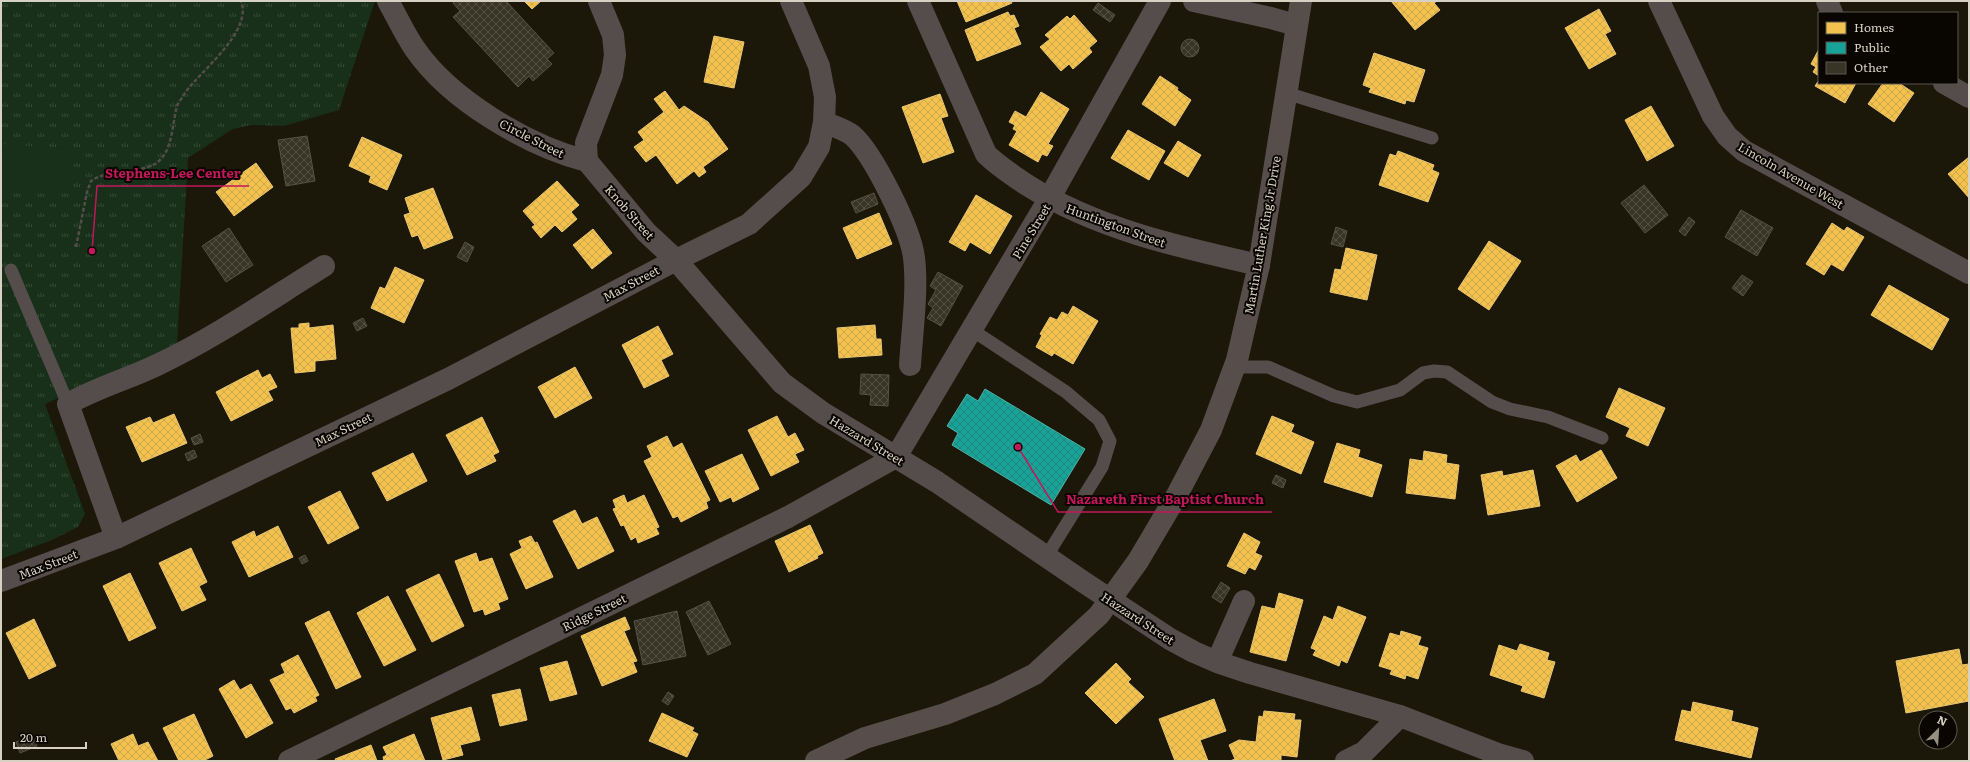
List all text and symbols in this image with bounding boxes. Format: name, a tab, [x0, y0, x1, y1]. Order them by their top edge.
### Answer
legend	[1818, 12, 1958, 84]
text: Homes	[1854, 18, 1894, 36]
text: Public	[1854, 38, 1890, 56]
text: Other	[1854, 58, 1888, 76]
street label: Circle Street	[496, 114, 568, 162]
street label: Lincoln Avenue West	[1735, 137, 1847, 213]
street label: Martin Luther King Jr Drive	[1239, 154, 1285, 316]
callout: Stephens-Lee Center	[97, 161, 249, 186]
text: Stephens-Lee Center	[105, 163, 241, 182]
street label: Knob Street	[601, 181, 659, 244]
street label: Huntington Street	[1064, 199, 1168, 251]
street label: Pine Street	[1007, 200, 1055, 262]
street label: Max Street	[599, 260, 663, 305]
street label: Max Street	[311, 407, 375, 451]
street label: Hazzard Street	[826, 411, 908, 469]
callout: Nazareth First Baptist Church	[1058, 487, 1272, 512]
text: Nazareth First Baptist Church	[1066, 489, 1264, 508]
street label: Max Street	[16, 544, 80, 583]
street label: Hazzard Street	[1098, 588, 1178, 649]
street label: Ridge Street	[559, 589, 629, 635]
north arrow	[1918, 710, 1958, 750]
text: N	[1935, 711, 1950, 729]
scale bar	[14, 724, 86, 750]
text: 20 m	[20, 728, 47, 746]

